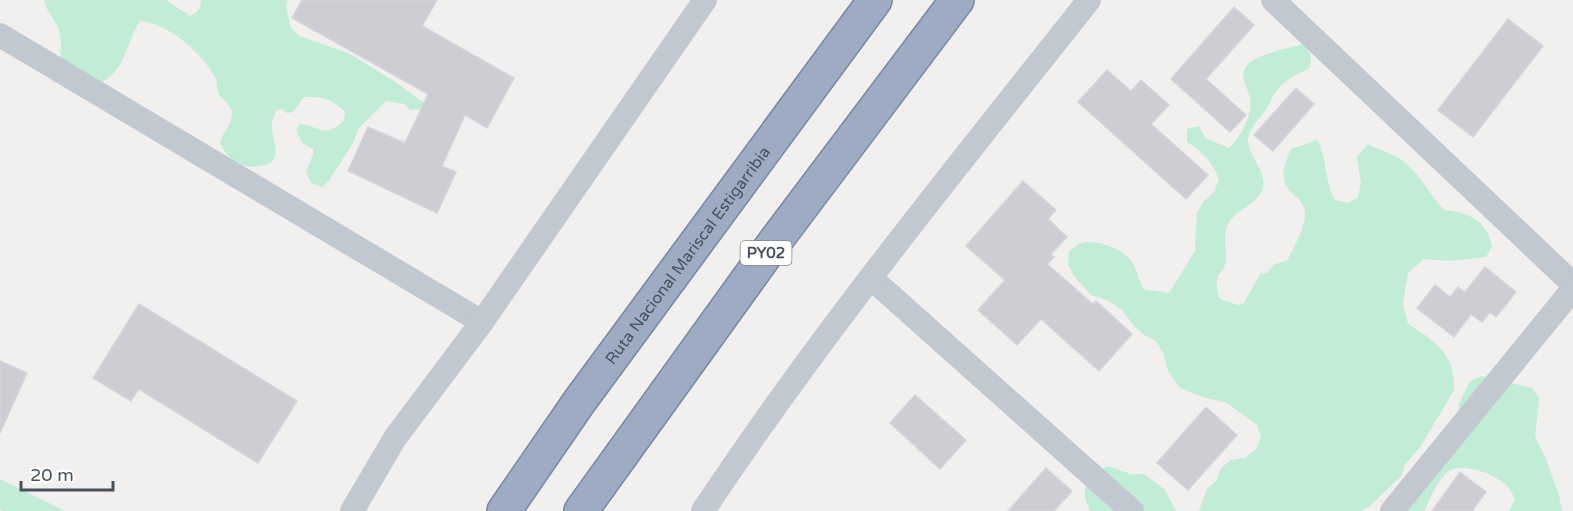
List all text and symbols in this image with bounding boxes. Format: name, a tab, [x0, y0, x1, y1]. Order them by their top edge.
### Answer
street label: Ruta Nacional Mariscal Estigarribia	[601, 143, 775, 368]
road number: PY02	[740, 241, 792, 265]
scale bar	[21, 454, 112, 492]
text: 20 m	[30, 464, 74, 486]

